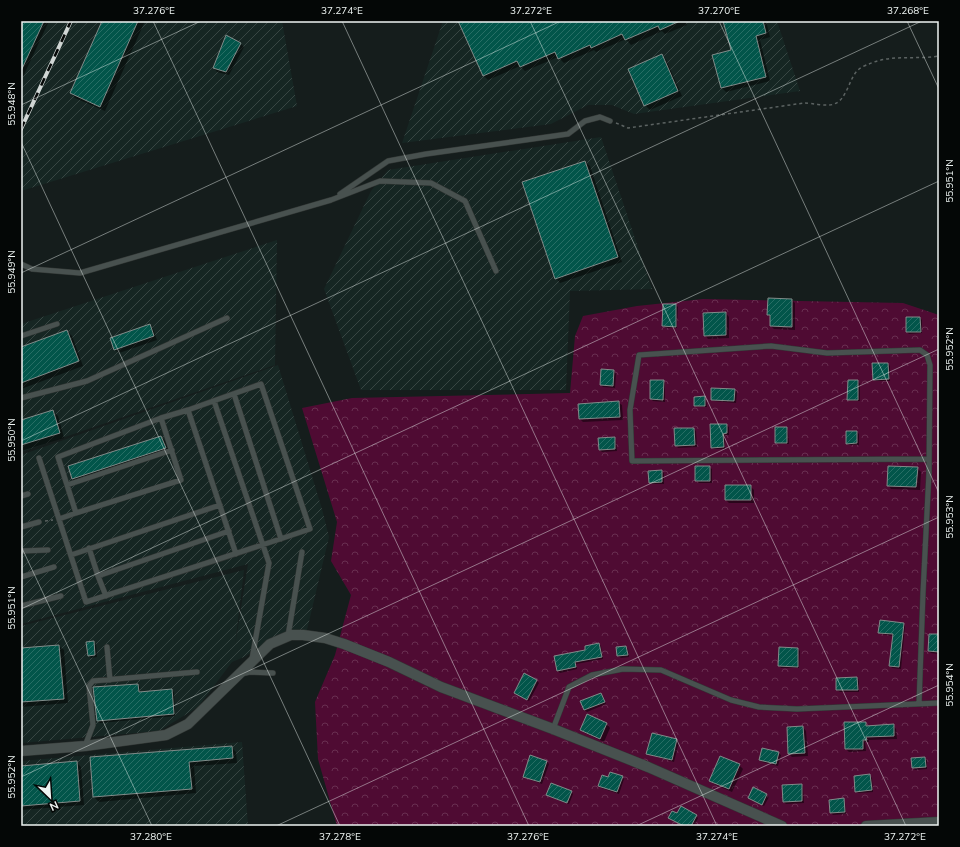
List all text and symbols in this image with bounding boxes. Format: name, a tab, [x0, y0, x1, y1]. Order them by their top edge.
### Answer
text: 37.276°E	[133, 4, 175, 17]
text: 37.274°E	[321, 4, 363, 17]
text: 37.272°E	[510, 4, 552, 17]
text: 37.270°E	[698, 4, 740, 17]
text: 37.268°E	[887, 4, 929, 17]
text: 55.948°N	[5, 82, 18, 126]
text: 55.951°N	[943, 159, 956, 203]
text: 55.949°N	[5, 250, 18, 294]
text: 55.952°N	[943, 327, 956, 371]
text: 55.950°N	[5, 418, 18, 462]
text: 55.953°N	[943, 495, 956, 539]
text: 55.951°N	[5, 586, 18, 630]
text: 55.954°N	[943, 663, 956, 707]
text: 55.952°N	[5, 755, 18, 799]
north arrow	[30, 777, 70, 817]
text: N	[48, 798, 61, 814]
text: 37.280°E	[130, 830, 172, 843]
text: 37.278°E	[319, 830, 361, 843]
text: 37.276°E	[507, 830, 549, 843]
text: 37.274°E	[696, 830, 738, 843]
text: 37.272°E	[884, 830, 926, 843]

